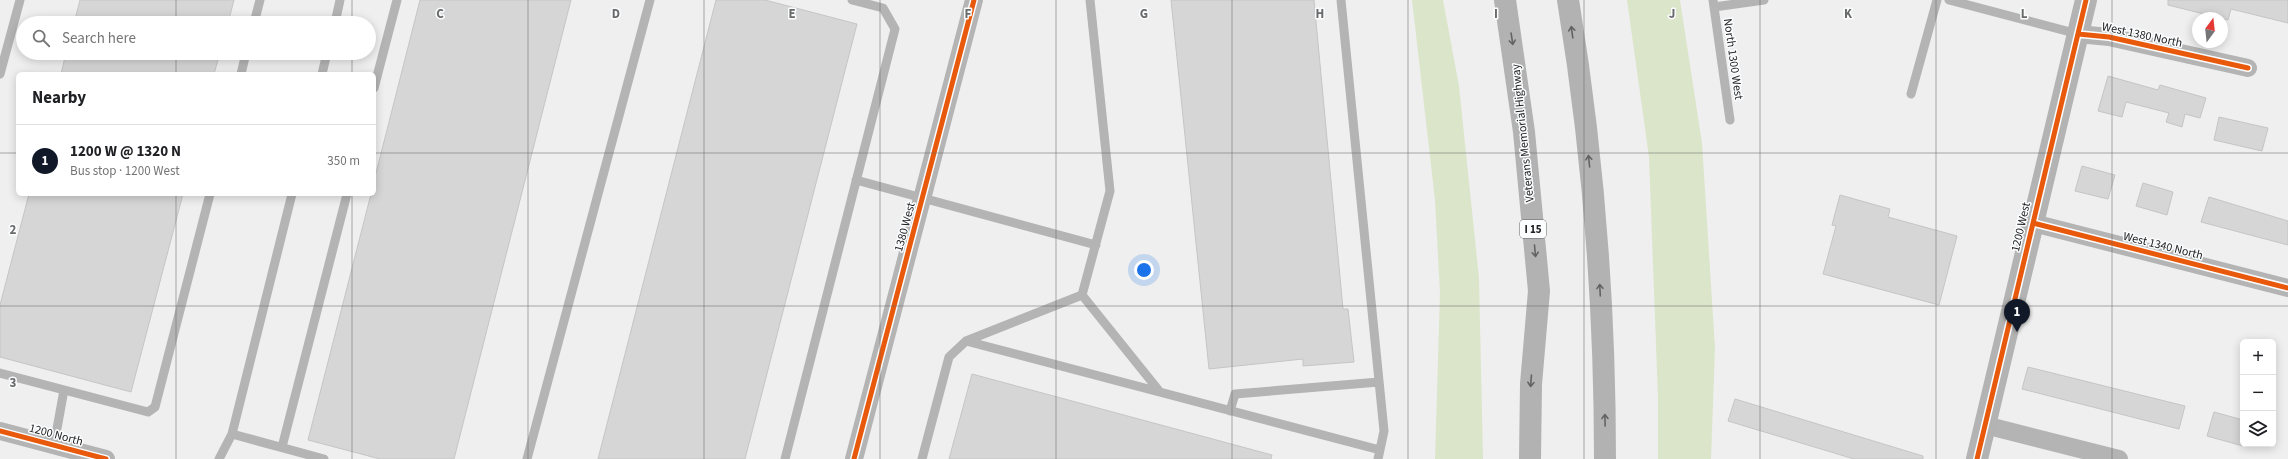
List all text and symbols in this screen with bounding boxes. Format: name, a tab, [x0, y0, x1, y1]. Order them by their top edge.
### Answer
text: C	[436, 5, 444, 23]
text: D	[612, 5, 620, 23]
text: E	[788, 5, 796, 23]
text: F	[965, 5, 972, 23]
text: G	[1140, 5, 1148, 23]
text: H	[1316, 5, 1324, 23]
text: I	[1494, 5, 1498, 23]
text: J	[1669, 5, 1675, 23]
text: K	[1844, 5, 1853, 23]
text: L	[2021, 5, 2028, 23]
north arrow	[2192, 12, 2228, 48]
search box	[16, 16, 376, 60]
street label: North 1300 West	[1719, 17, 1747, 101]
street label: West 1380 North	[2100, 18, 2184, 52]
one-way arrow	[1568, 26, 1576, 39]
icon: search	[30, 27, 52, 49]
text: Search here	[62, 28, 136, 49]
one-way arrow	[1508, 32, 1516, 45]
street label: Veterans Memorial Highway	[1507, 63, 1539, 203]
text: Nearby	[32, 86, 86, 110]
text: 1200 W @ 1320 N	[70, 141, 181, 162]
text: 1	[42, 152, 48, 170]
text: 350 m	[327, 152, 360, 170]
one-way arrow	[1585, 155, 1593, 168]
text: Bus stop · 1200 West	[70, 162, 180, 180]
street label: 1380 West	[890, 200, 920, 254]
street label: 1200 West	[2007, 200, 2035, 254]
road number: I 15	[1520, 220, 1546, 238]
text: 2	[10, 221, 17, 239]
street label: West 1340 North	[2121, 228, 2205, 264]
one-way arrow	[1532, 244, 1539, 257]
your location	[1134, 260, 1154, 280]
one-way arrow	[1596, 284, 1603, 297]
pin: 1	[2004, 299, 2030, 332]
map controls	[2240, 339, 2276, 447]
button: +	[2240, 339, 2276, 375]
text: 3	[10, 374, 17, 392]
one-way arrow	[1528, 374, 1535, 387]
button: −	[2240, 375, 2276, 411]
button: layers	[2240, 411, 2276, 447]
one-way arrow	[1601, 414, 1608, 427]
street label: 1200 North	[27, 420, 85, 450]

